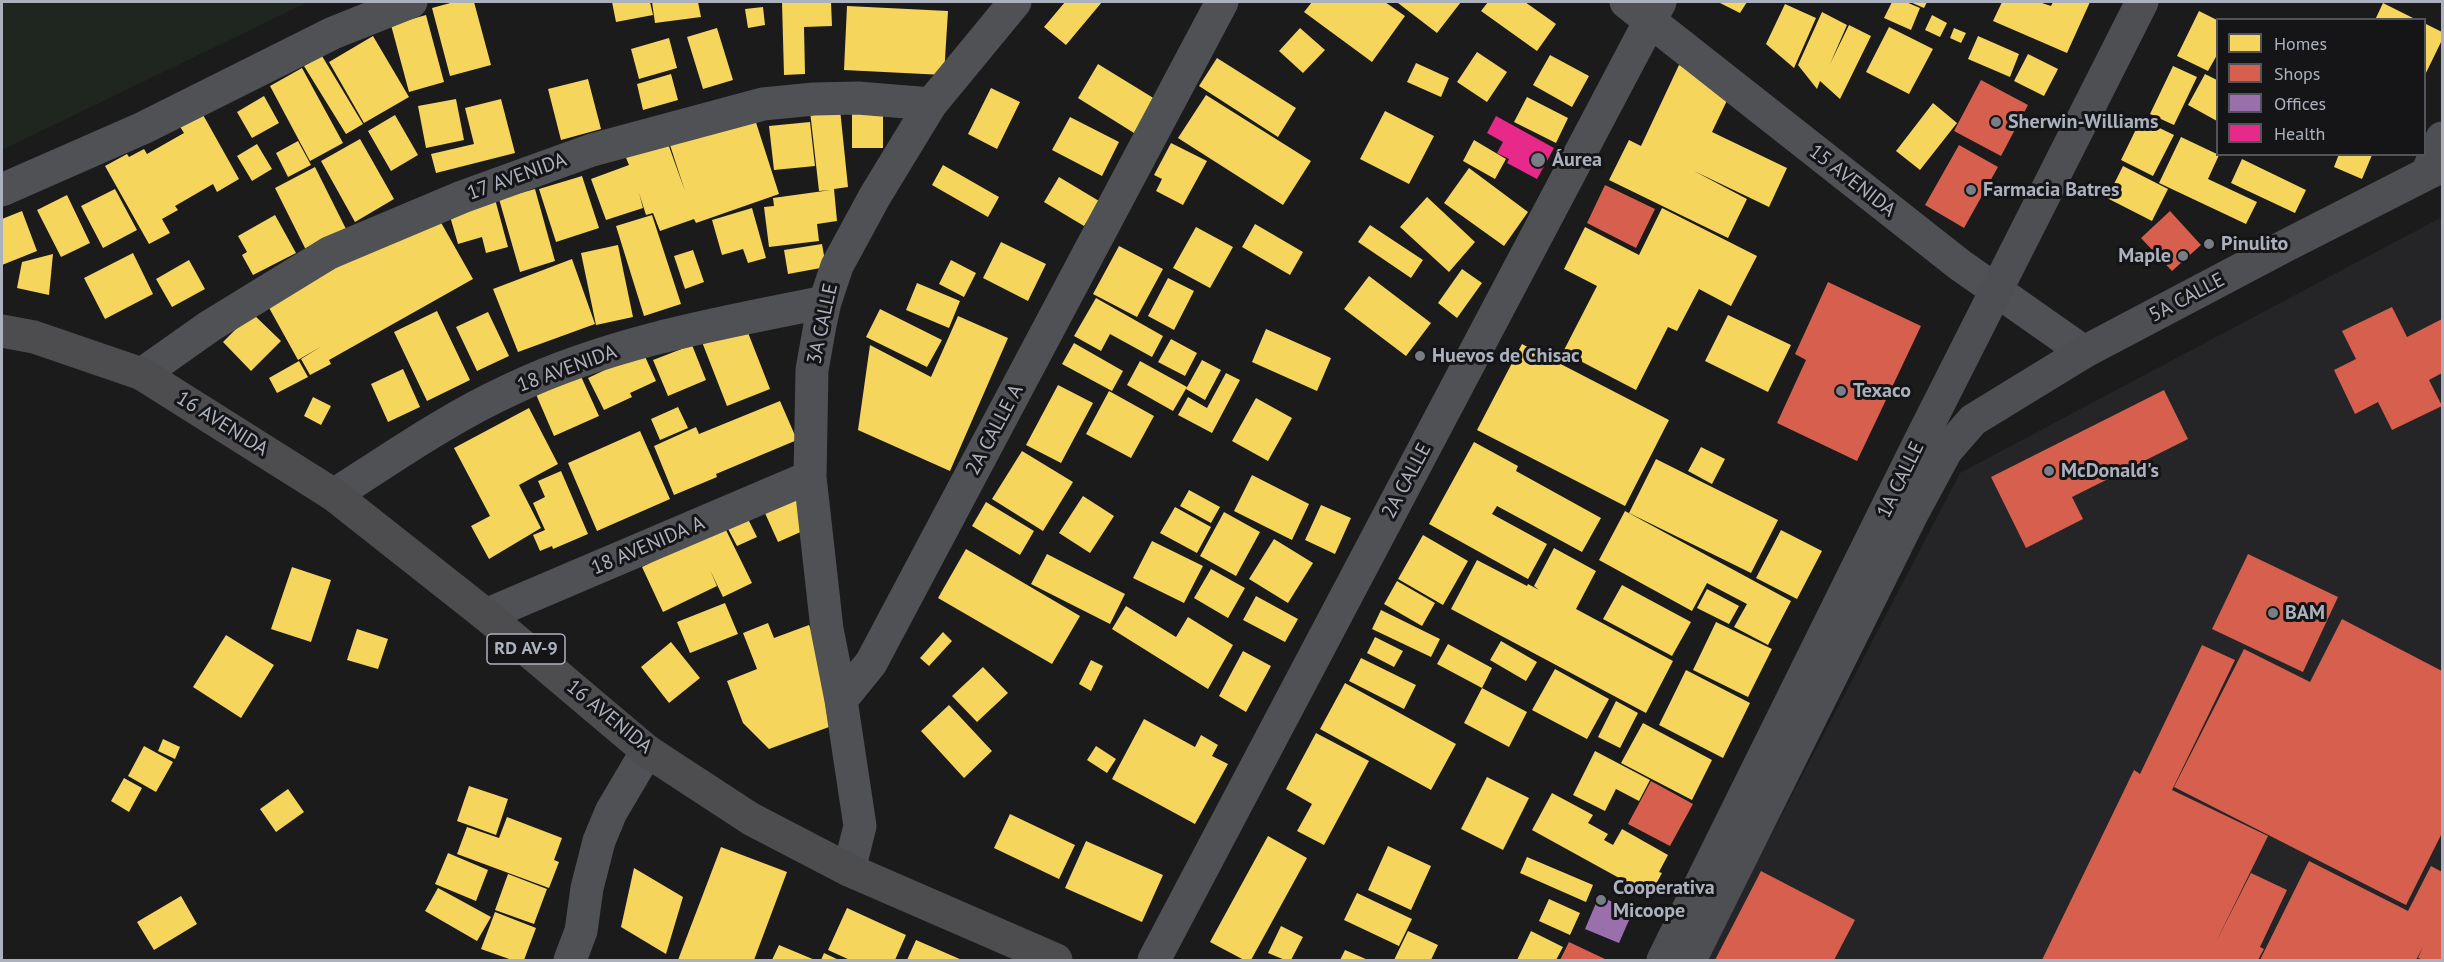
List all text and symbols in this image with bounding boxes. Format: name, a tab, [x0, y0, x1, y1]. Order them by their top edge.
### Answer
legend	[2216, 18, 2426, 156]
text: Homes	[2274, 32, 2327, 55]
text: Shops	[2274, 62, 2320, 85]
text: Offices	[2274, 92, 2326, 115]
place label: Sherwin-Williams	[2008, 110, 2158, 134]
marker: Sherwin-Williams	[1989, 115, 2003, 129]
text: Health	[2274, 122, 2325, 145]
street label: 15 AVENIDA	[1804, 140, 1900, 222]
street label: 17 AVENIDA	[464, 148, 570, 206]
place label: Áurea	[1552, 148, 1602, 172]
marker: Áurea	[1529, 151, 1547, 169]
place label: Farmacia Batres	[1983, 178, 2119, 202]
marker: Farmacia Batres	[1964, 183, 1978, 197]
place label: Pinulito	[2221, 232, 2288, 256]
marker: Pinulito	[2202, 237, 2216, 251]
place label: Maple	[2118, 244, 2171, 268]
marker: Maple	[2176, 249, 2190, 263]
street label: 5A CALLE	[2145, 268, 2229, 328]
street label: 3A CALLE	[803, 281, 843, 367]
street label: 18 AVENIDA	[514, 340, 620, 398]
place label: Huevos de Chisac	[1432, 344, 1580, 368]
marker: Huevos de Chisac	[1413, 349, 1427, 363]
place label: Texaco	[1853, 379, 1911, 403]
street label: 2A CALLE A	[961, 381, 1029, 479]
marker: Texaco	[1834, 384, 1848, 398]
street label: 16 AVENIDA	[172, 386, 272, 462]
street label: 1A CALLE	[1872, 438, 1930, 522]
street label: 2A CALLE	[1377, 439, 1437, 523]
place label: McDonald's	[2061, 459, 2159, 483]
marker: McDonald's	[2042, 464, 2056, 478]
street label: 18 AVENIDA A	[588, 511, 708, 581]
place label: BAM	[2285, 601, 2325, 625]
marker: BAM	[2266, 606, 2280, 620]
road number: RD AV-9	[487, 634, 565, 664]
street label: 16 AVENIDA	[561, 675, 657, 759]
place label: Cooperativa Micoope	[1613, 876, 1715, 923]
marker: Cooperativa Micoope	[1594, 893, 1608, 907]

